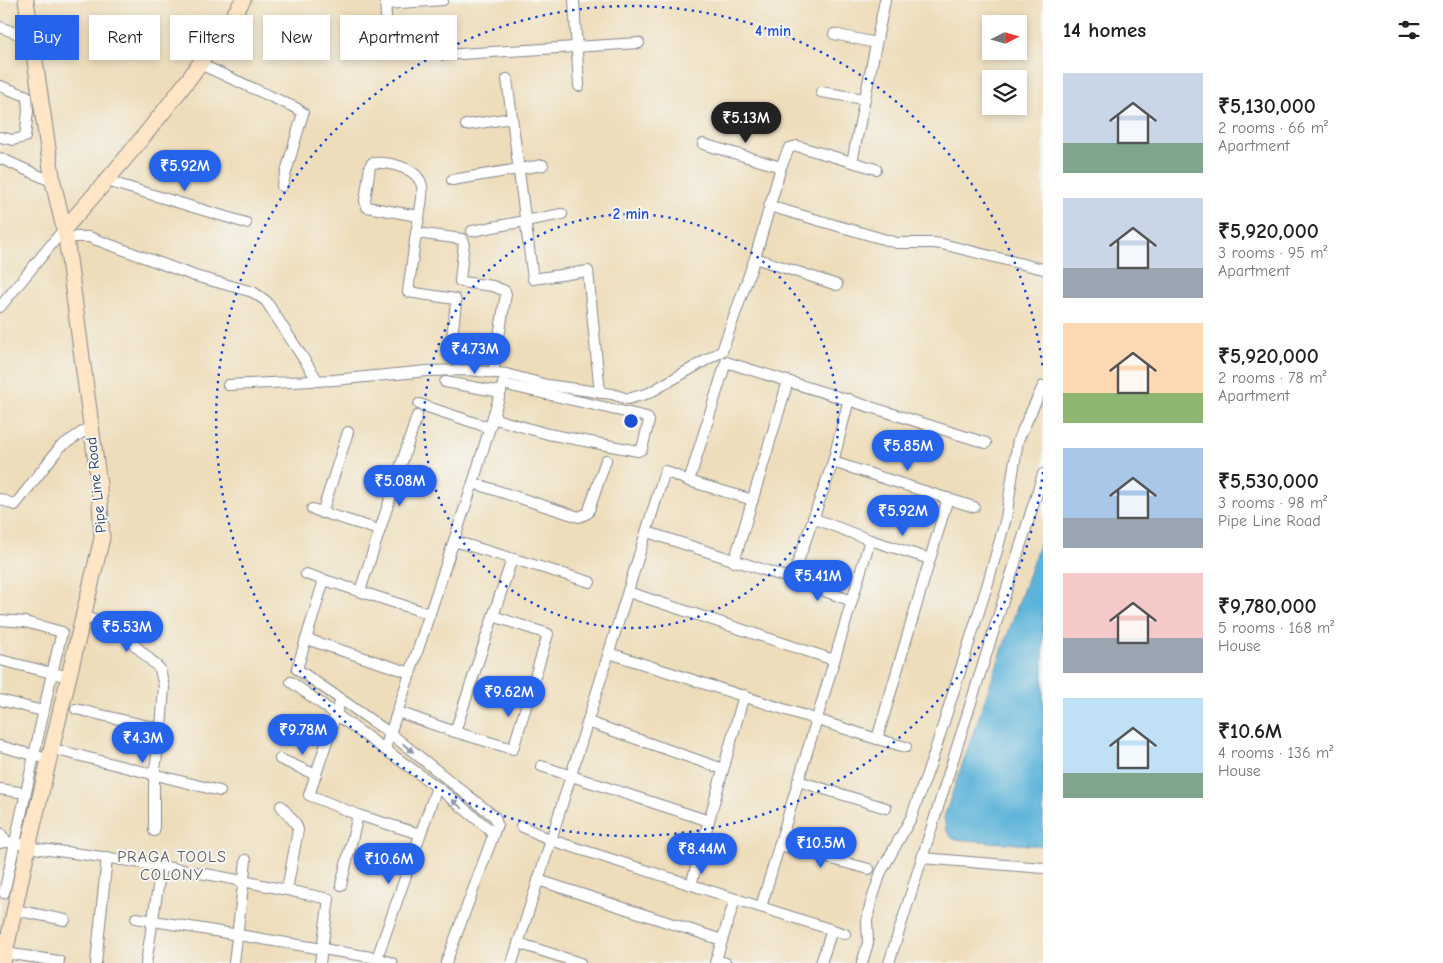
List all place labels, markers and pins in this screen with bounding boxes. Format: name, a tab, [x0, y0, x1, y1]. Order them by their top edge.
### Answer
pin: ₹5.13M	[705, 102, 787, 144]
pin: ₹5.92M	[144, 150, 226, 192]
pin: ₹4.73M	[434, 332, 516, 375]
centre of rings	[622, 412, 640, 430]
pin: ₹5.85M	[867, 430, 949, 472]
pin: ₹5.08M	[359, 464, 441, 507]
pin: ₹5.92M	[862, 494, 944, 537]
pin: ₹5.41M	[777, 560, 859, 602]
pin: ₹5.53M	[86, 610, 168, 653]
pin: ₹9.62M	[468, 676, 550, 718]
pin: ₹9.78M	[262, 714, 344, 756]
pin: ₹4.3M	[108, 722, 178, 764]
pin: ₹10.5M	[780, 826, 862, 869]
pin: ₹8.44M	[661, 832, 743, 875]
pin: ₹10.6M	[348, 842, 430, 885]

